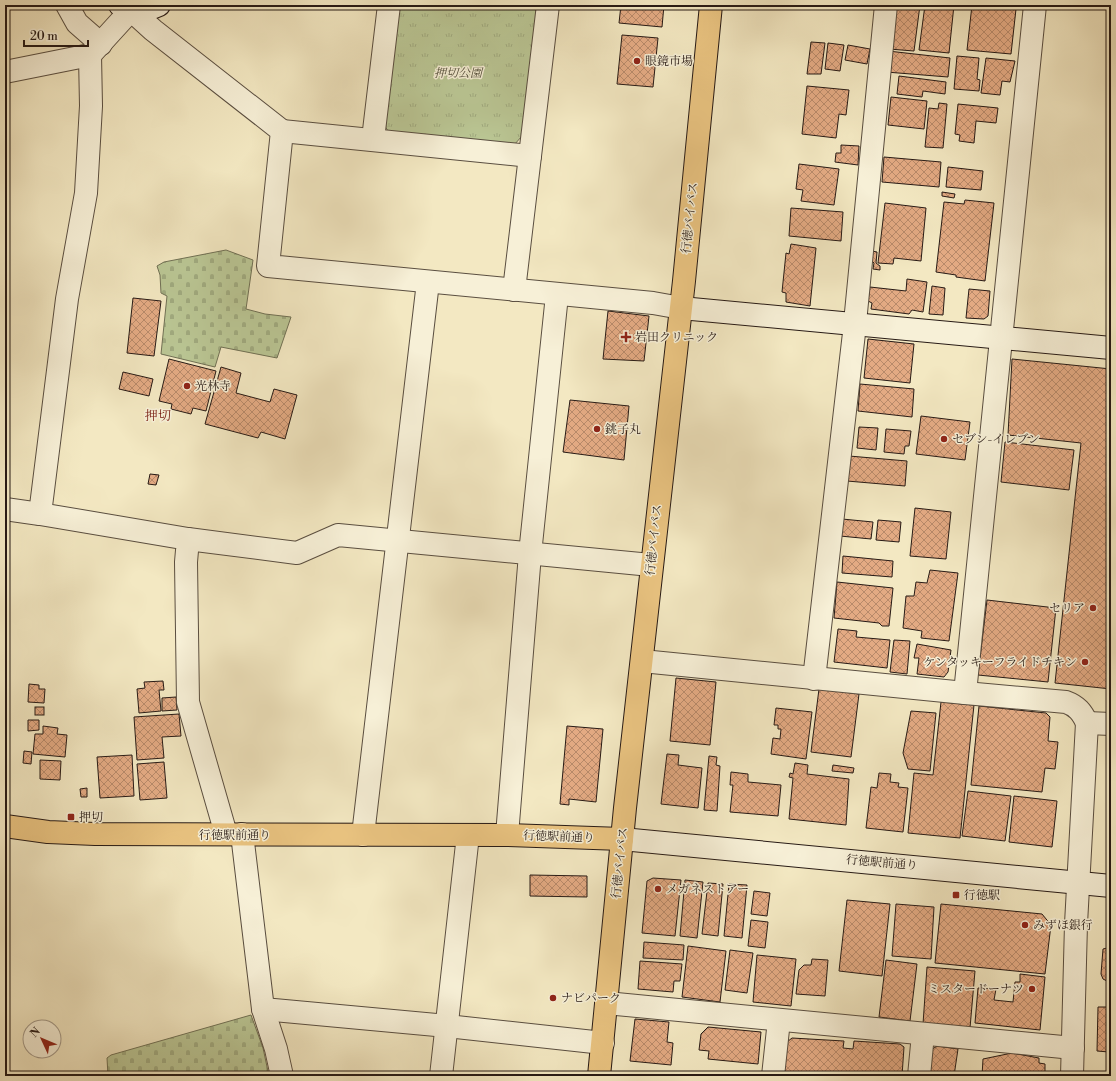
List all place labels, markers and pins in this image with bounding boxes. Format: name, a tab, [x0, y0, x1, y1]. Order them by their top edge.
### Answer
place label: 眼鏡市場	[645, 54, 693, 69]
marker: 眼鏡市場	[632, 56, 642, 66]
place label: 岩田クリニック	[635, 330, 718, 345]
marker: 岩田クリニック	[620, 331, 632, 343]
place label: 光林寺	[195, 379, 231, 394]
marker: 光林寺	[182, 381, 192, 391]
place label: 銚子丸	[605, 422, 641, 437]
marker: 銚子丸	[592, 424, 602, 434]
place label: セブン-イレブン	[952, 432, 1040, 447]
marker: セブン-イレブン	[939, 434, 949, 444]
place label: セリア	[1049, 601, 1085, 616]
marker: セリア	[1088, 603, 1098, 613]
place label: ケンタッキーフライドチキン	[923, 655, 1077, 670]
marker: ケンタッキーフライドチキン	[1080, 657, 1090, 667]
place label: 押切	[79, 810, 103, 825]
marker: 押切	[66, 812, 76, 822]
place label: メガネストアー	[666, 882, 749, 897]
marker: メガネストアー	[653, 884, 663, 894]
place label: 行徳駅	[964, 888, 1000, 903]
marker: 行徳駅	[951, 890, 961, 900]
place label: みずほ銀行	[1033, 918, 1093, 933]
marker: みずほ銀行	[1020, 920, 1030, 930]
place label: ミスタードーナツ	[928, 982, 1024, 997]
marker: ミスタードーナツ	[1027, 984, 1037, 994]
place label: ナビパーク	[561, 991, 621, 1006]
marker: ナビパーク	[548, 993, 558, 1003]

